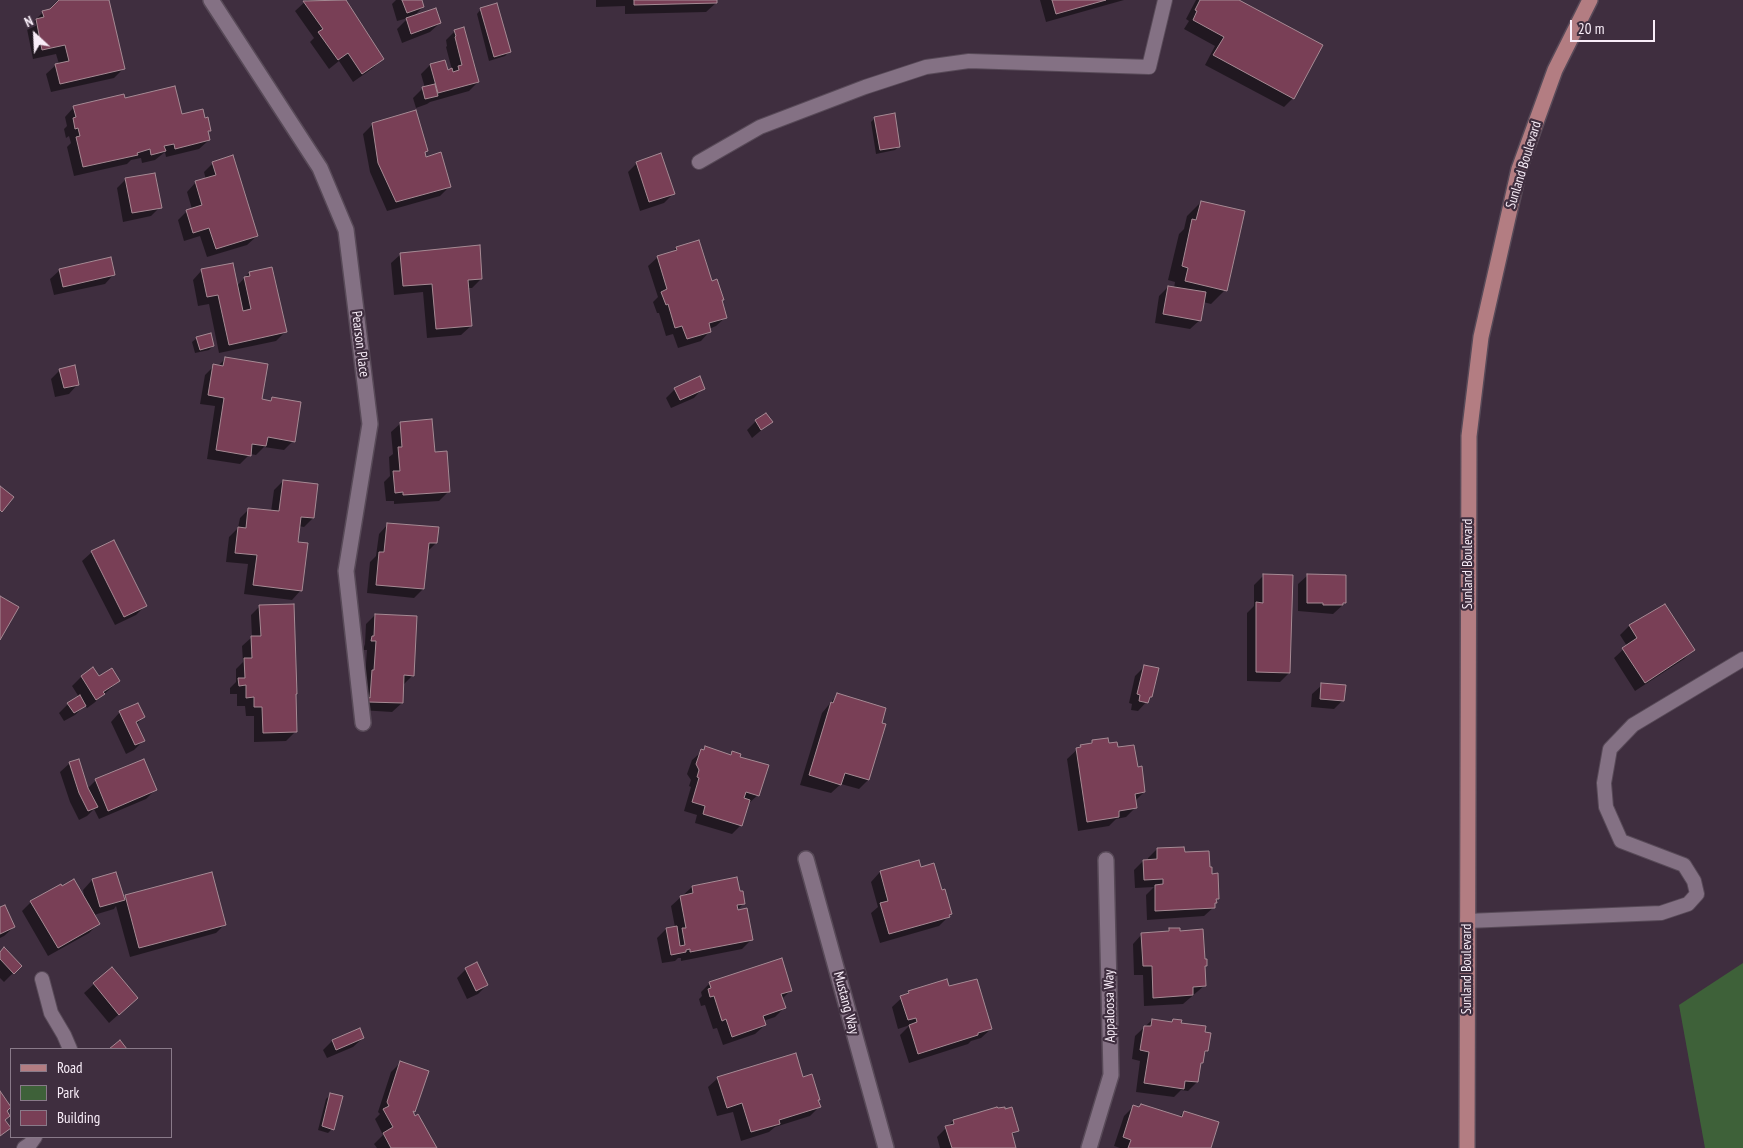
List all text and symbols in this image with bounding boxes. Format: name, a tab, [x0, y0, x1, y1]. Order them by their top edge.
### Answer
north arrow	[10, 10, 60, 60]
scale bar	[1573, 10, 1658, 42]
text: N	[21, 12, 36, 31]
text: 20 m	[1578, 19, 1604, 38]
street label: Sunland Boulevard	[1503, 119, 1545, 211]
street label: Pearson Place	[348, 310, 372, 378]
street label: Sunland Boulevard	[1460, 519, 1476, 609]
street label: Sunland Boulevard	[1459, 924, 1475, 1014]
street label: Appaloosa Way	[1101, 969, 1119, 1043]
street label: Mustang Way	[830, 970, 862, 1036]
legend	[10, 1048, 172, 1138]
text: Road	[57, 1058, 83, 1077]
text: Park	[57, 1083, 79, 1102]
text: Building	[57, 1108, 100, 1127]

